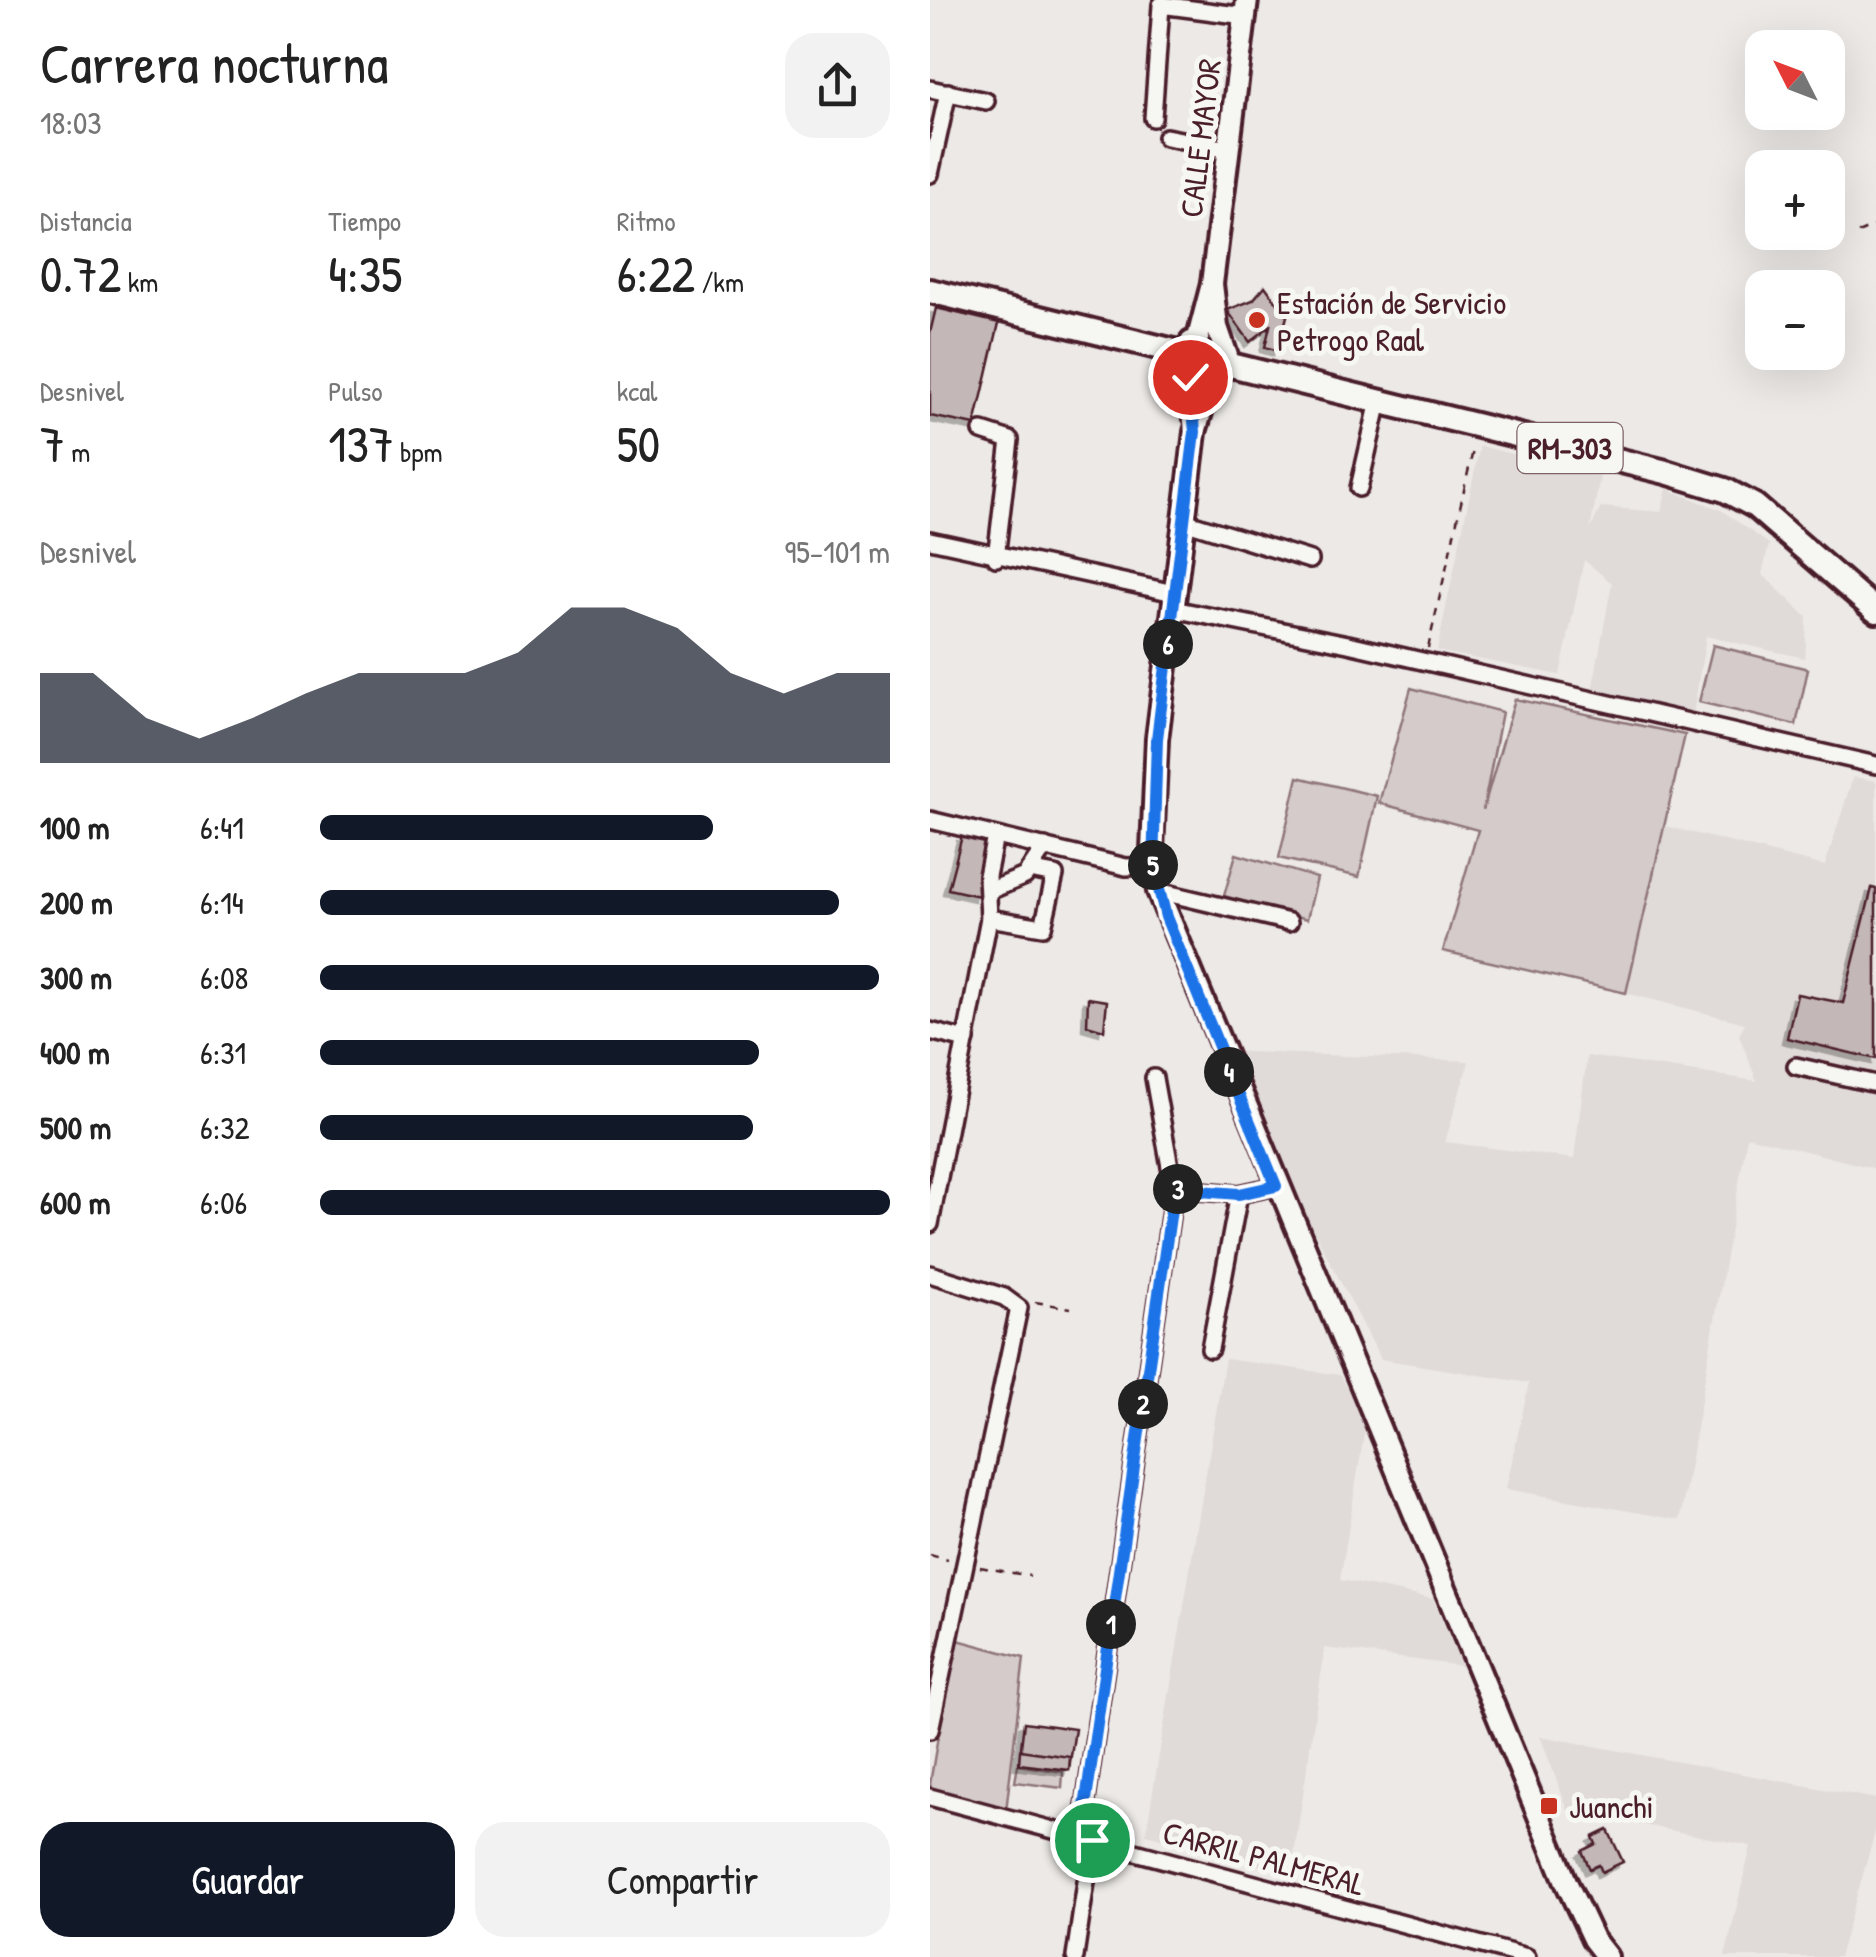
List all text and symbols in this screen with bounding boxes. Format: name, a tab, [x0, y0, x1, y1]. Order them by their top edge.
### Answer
text: Carrera nocturna	[40, 26, 388, 100]
north arrow	[1745, 30, 1845, 130]
map controls	[1745, 30, 1845, 370]
button: share	[785, 33, 890, 138]
street label: CALLE MAYOR	[1169, 56, 1231, 220]
text: 18:03	[40, 101, 102, 144]
button: +	[1745, 150, 1845, 250]
text: Distancia	[40, 202, 132, 240]
text: Tiempo	[328, 202, 401, 240]
text: Ritmo	[617, 202, 676, 240]
text: 0.72	[40, 240, 121, 308]
text: 4:35	[328, 240, 402, 308]
text: 6:22	[617, 240, 695, 308]
text: km	[121, 263, 158, 301]
text: /km	[695, 263, 744, 301]
button: −	[1745, 270, 1845, 370]
place label: Estación de Servicio Petrogo Raal	[1277, 281, 1506, 361]
marker: Estación de Servicio Petrogo Raal	[1246, 309, 1268, 331]
pin	[1148, 335, 1233, 420]
icon: check	[1163, 350, 1218, 405]
text: Desnivel	[40, 372, 124, 410]
text: Pulso	[328, 372, 383, 410]
text: kcal	[617, 372, 658, 410]
text: 7	[40, 410, 65, 478]
text: 137	[328, 410, 394, 478]
text: 50	[617, 410, 660, 478]
road number: RM-303	[1518, 423, 1622, 473]
text: m	[65, 433, 90, 471]
text: bpm	[394, 433, 443, 471]
text: Desnivel	[40, 530, 136, 573]
text: 95–101 m	[785, 530, 890, 573]
pin: 6	[1143, 619, 1193, 669]
text: 6	[1162, 625, 1174, 663]
text: 100 m	[40, 806, 109, 849]
text: 6:41	[200, 806, 244, 849]
pin: 5	[1128, 840, 1178, 890]
text: 5	[1147, 846, 1159, 884]
text: 200 m	[40, 881, 113, 924]
text: 6:14	[200, 881, 244, 924]
text: 300 m	[40, 956, 112, 999]
text: 6:08	[200, 956, 248, 999]
text: 400 m	[40, 1031, 110, 1074]
text: 6:31	[200, 1031, 246, 1074]
pin: 4	[1204, 1047, 1254, 1097]
text: 4	[1224, 1053, 1234, 1091]
text: 500 m	[40, 1106, 111, 1149]
text: 6:32	[200, 1106, 250, 1149]
pin: 3	[1153, 1164, 1203, 1214]
text: 3	[1172, 1170, 1184, 1208]
text: 600 m	[40, 1181, 111, 1224]
text: 6:06	[200, 1181, 247, 1224]
pin: 2	[1118, 1379, 1168, 1429]
text: 2	[1136, 1385, 1150, 1423]
pin: 1	[1086, 1599, 1136, 1649]
text: 1	[1106, 1605, 1116, 1643]
place label: Juanchi	[1569, 1785, 1654, 1828]
marker: Juanchi	[1538, 1795, 1560, 1817]
pin	[1050, 1798, 1135, 1883]
street label: CARRIL PALMERAL	[1158, 1810, 1370, 1906]
icon: arrive	[1065, 1813, 1120, 1868]
button: Guardar	[40, 1822, 455, 1937]
button: Compartir	[475, 1822, 890, 1937]

